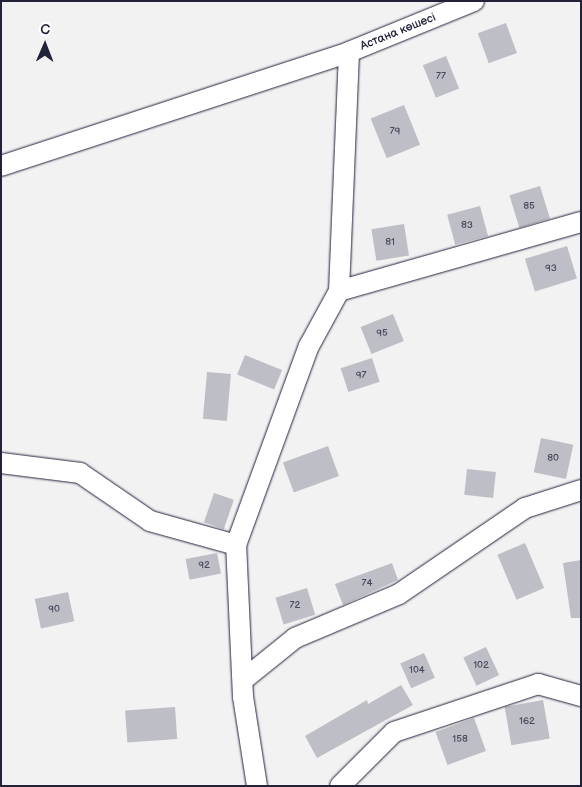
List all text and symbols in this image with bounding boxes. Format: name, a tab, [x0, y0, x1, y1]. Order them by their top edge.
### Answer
street label: Астана көшесі	[358, 10, 438, 54]
north arrow	[20, 20, 70, 70]
text: С	[40, 21, 50, 38]
house number: 77	[436, 71, 446, 83]
house number: 79	[390, 126, 400, 138]
house number: 85	[523, 201, 535, 213]
house number: 83	[461, 220, 473, 232]
house number: 81	[385, 237, 395, 249]
house number: 93	[545, 263, 557, 275]
house number: 95	[376, 328, 388, 340]
house number: 97	[356, 370, 366, 382]
house number: 80	[547, 453, 559, 465]
house number: 92	[198, 560, 210, 572]
house number: 74	[361, 578, 373, 590]
house number: 72	[290, 600, 300, 612]
house number: 90	[48, 604, 60, 616]
house number: 102	[473, 660, 489, 672]
house number: 104	[409, 665, 425, 677]
house number: 162	[519, 716, 535, 728]
house number: 158	[452, 734, 468, 746]

